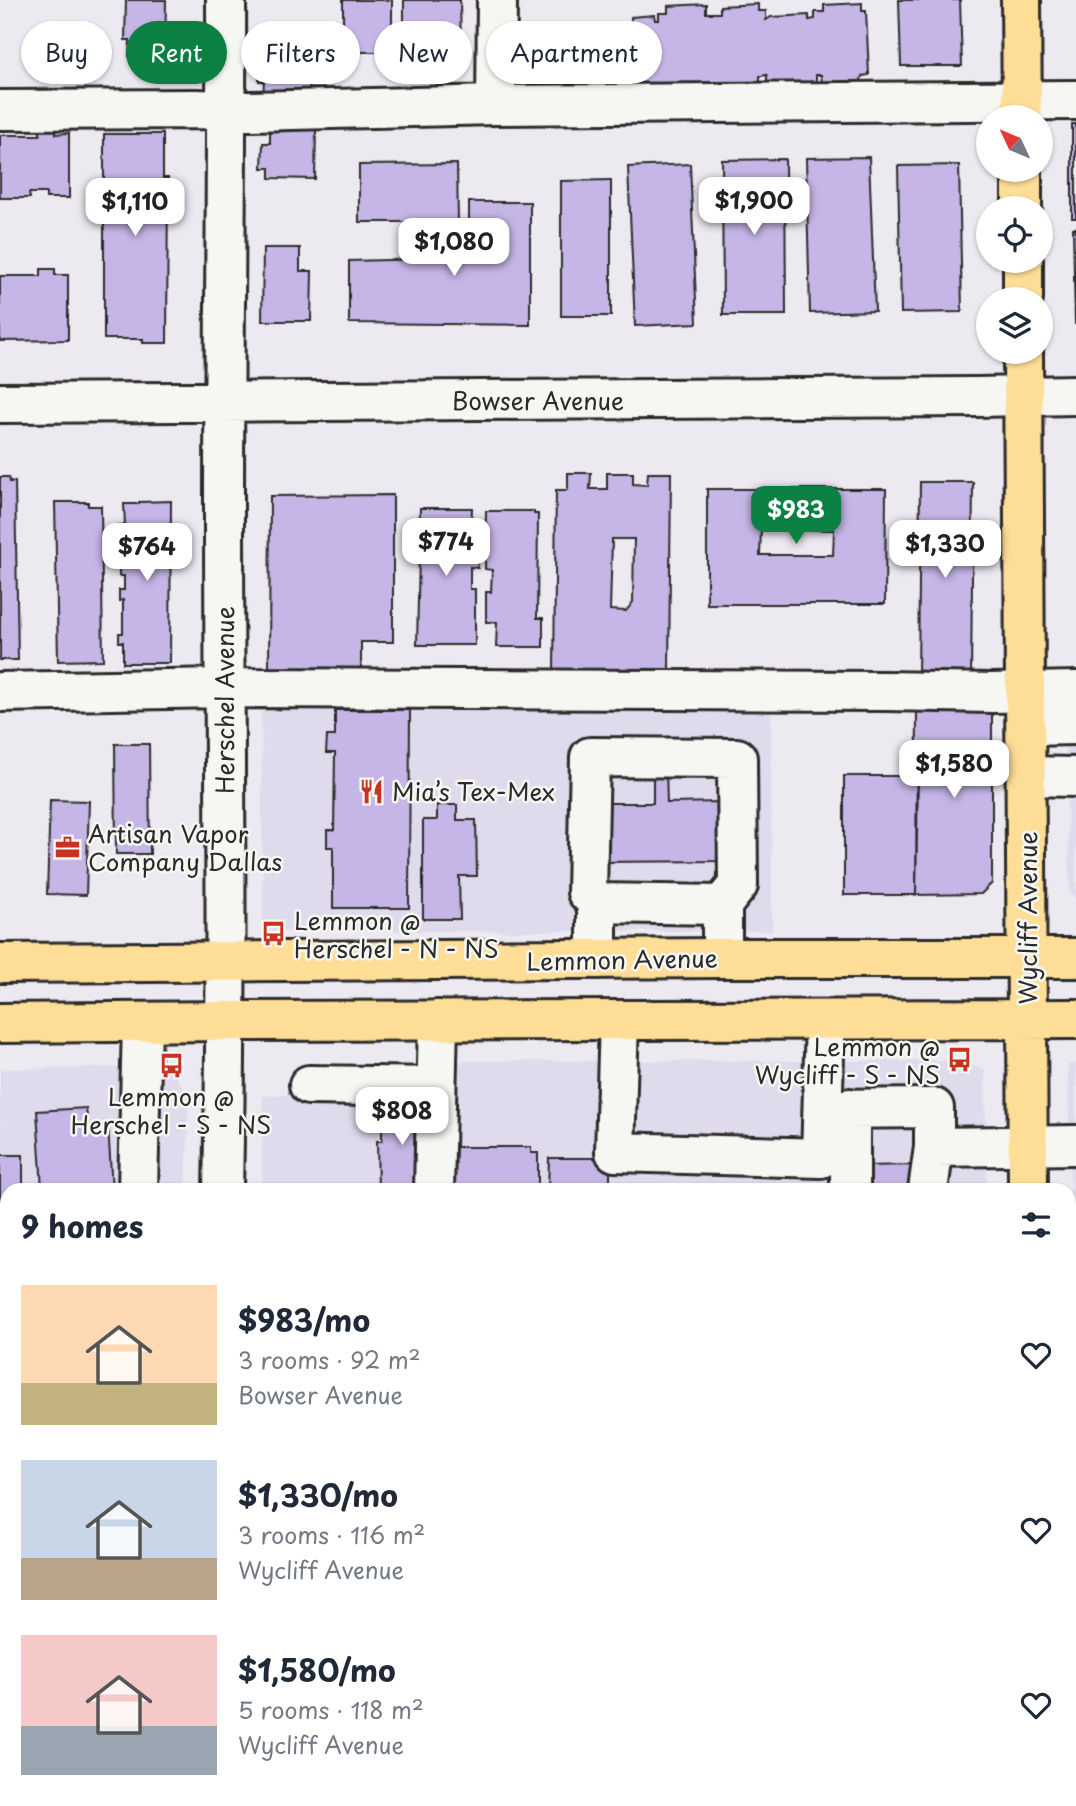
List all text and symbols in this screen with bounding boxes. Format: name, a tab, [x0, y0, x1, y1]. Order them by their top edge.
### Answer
chip: Buy	[21, 21, 112, 84]
chip: Rent	[126, 21, 227, 84]
chip: Filters	[241, 21, 360, 84]
chip: New	[374, 21, 472, 84]
chip: Apartment	[486, 21, 662, 84]
north arrow	[976, 105, 1054, 182]
map controls	[976, 105, 1053, 364]
pin: $1,900	[697, 177, 811, 237]
pin: $1,110	[78, 178, 192, 238]
text: $1,900	[715, 182, 793, 217]
text: $1,110	[102, 183, 168, 218]
button: locate	[976, 196, 1053, 273]
pin: $1,080	[397, 218, 511, 278]
text: $1,080	[414, 223, 494, 258]
button: layers	[976, 287, 1053, 364]
street label: Bowser Avenue	[452, 382, 624, 418]
pin: $983	[755, 486, 837, 546]
text: $983	[767, 491, 825, 526]
pin: $774	[405, 518, 487, 578]
pin: $1,330	[888, 520, 1002, 580]
text: $774	[418, 523, 474, 558]
pin: $764	[106, 524, 188, 583]
text: $1,330	[905, 525, 985, 560]
text: $764	[118, 528, 176, 563]
street label: Herschel Avenue	[206, 606, 242, 794]
pin: $1,580	[897, 740, 1011, 800]
text: $1,580	[915, 745, 993, 780]
place label: Mia’s Tex-Mex	[392, 773, 555, 809]
restaurant icon: Mia’s Tex-Mex	[358, 777, 386, 805]
place label: Artisan Vapor Company Dallas	[88, 815, 282, 879]
street label: Wycliff Avenue	[1009, 831, 1045, 1005]
office icon: Artisan Vapor Company Dallas	[54, 833, 82, 861]
place label: Lemmon @ Herschel - N - NS	[294, 902, 499, 966]
bus stop icon: Lemmon @ Herschel - N - NS	[260, 920, 288, 948]
street label: Lemmon Avenue	[526, 939, 718, 979]
place label: Lemmon @ Wycliff - S - NS	[755, 1028, 940, 1092]
bus stop icon: Lemmon @ Wycliff - S - NS	[946, 1046, 974, 1074]
bus stop icon: Lemmon @ Herschel - S - NS	[157, 1051, 185, 1079]
place label: Lemmon @ Herschel - S - NS	[71, 1078, 271, 1142]
pin: $808	[361, 1088, 443, 1147]
text: $808	[372, 1092, 432, 1127]
text: 9 homes	[21, 1203, 143, 1248]
icon: filters	[1017, 1206, 1055, 1244]
text: $983/mo	[238, 1297, 370, 1342]
icon: home	[77, 1313, 161, 1397]
icon: heart	[1017, 1336, 1055, 1374]
text: 3 rooms · 92 m²	[238, 1342, 421, 1377]
text: Bowser Avenue	[238, 1377, 403, 1412]
text: $1,330/mo	[238, 1472, 398, 1517]
icon: home	[77, 1488, 161, 1572]
icon: heart	[1017, 1511, 1055, 1549]
text: 3 rooms · 116 m²	[238, 1517, 425, 1552]
text: Wycliff Avenue	[238, 1552, 404, 1587]
text: $1,580/mo	[238, 1647, 396, 1692]
icon: home	[77, 1663, 161, 1747]
icon: heart	[1017, 1686, 1055, 1724]
text: 5 rooms · 118 m²	[238, 1692, 424, 1727]
text: Wycliff Avenue	[238, 1727, 404, 1762]

